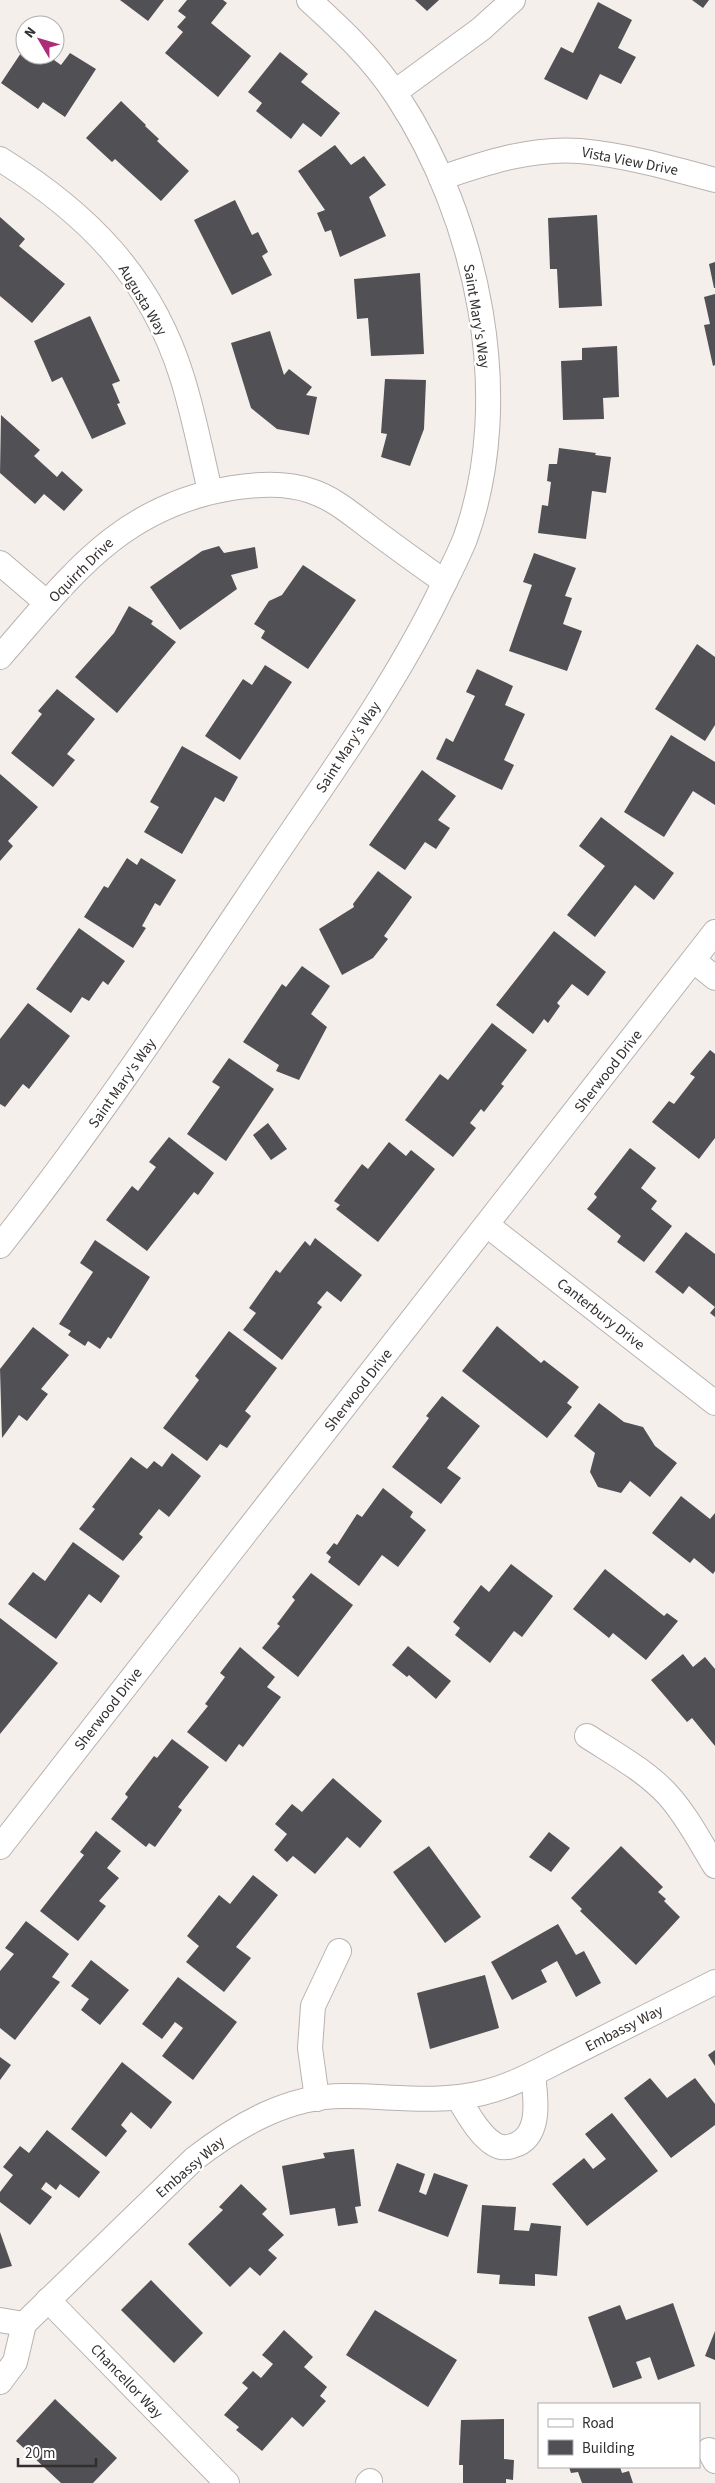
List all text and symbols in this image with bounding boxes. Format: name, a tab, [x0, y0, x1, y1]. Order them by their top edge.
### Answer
north arrow	[15, 15, 65, 65]
text: N	[20, 23, 41, 42]
street label: Vista View Drive	[580, 142, 680, 181]
street label: Augusta Way	[113, 261, 172, 340]
street label: Saint Mary's Way	[458, 262, 495, 370]
street label: Oquirrh Drive	[44, 533, 119, 608]
street label: Saint Mary's Way	[311, 697, 386, 797]
street label: Sherwood Drive	[569, 1025, 647, 1117]
street label: Saint Mary's Way	[84, 1034, 161, 1132]
street label: Canterbury Drive	[552, 1273, 649, 1355]
street label: Sherwood Drive	[319, 1344, 397, 1436]
street label: Sherwood Drive	[69, 1663, 147, 1755]
street label: Embassy Way	[582, 2000, 667, 2057]
street label: Embassy Way	[151, 2132, 229, 2203]
street label: Chancellor Way	[86, 2339, 168, 2423]
legend	[538, 2403, 700, 2468]
text: Road	[582, 2413, 614, 2434]
scale bar	[18, 2436, 95, 2468]
text: Building	[582, 2438, 635, 2459]
text: 20 m	[25, 2443, 55, 2464]

